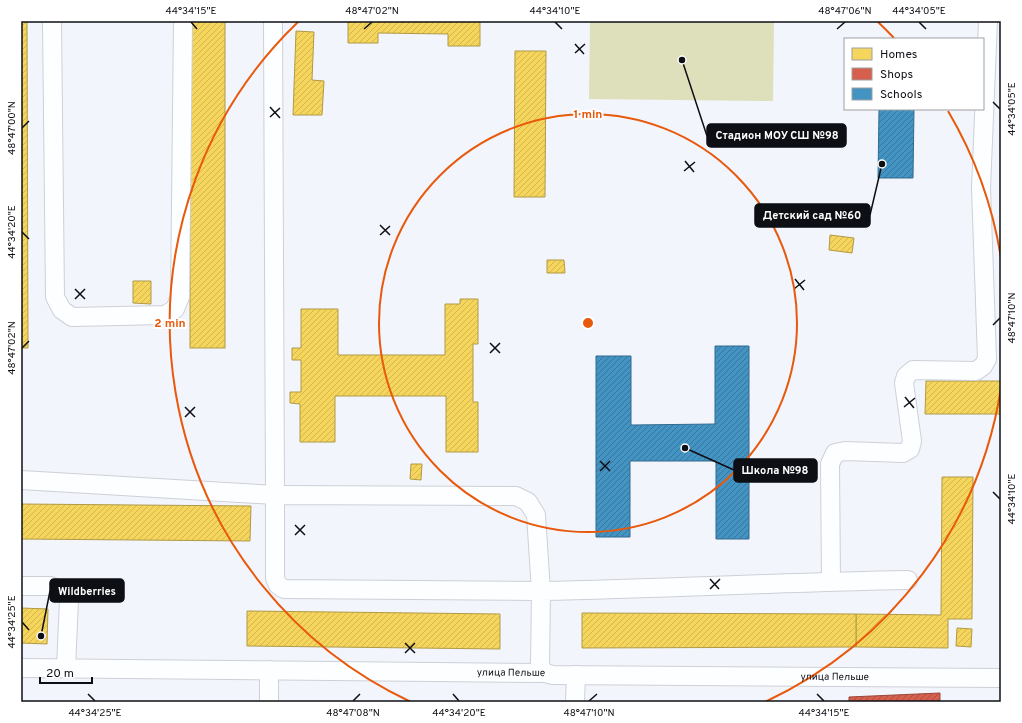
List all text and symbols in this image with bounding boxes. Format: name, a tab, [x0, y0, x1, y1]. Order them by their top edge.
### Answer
text: 44°34'15"E	[166, 5, 216, 18]
text: 48°47'02"N	[345, 5, 399, 18]
text: 44°34'10"E	[529, 5, 581, 18]
text: 48°47'06"N	[818, 5, 872, 18]
text: 44°34'05"E	[892, 5, 946, 18]
legend	[844, 38, 984, 110]
text: Homes	[880, 47, 917, 63]
text: Shops	[880, 67, 913, 83]
text: 44°34'05"E	[1006, 82, 1019, 136]
text: Schools	[880, 87, 922, 103]
text: 48°47'00"N	[6, 101, 19, 155]
text: 1 min	[574, 107, 602, 123]
callout: Стадион МОУ СШ №98	[707, 124, 846, 147]
text: Стадион МОУ СШ №98	[715, 129, 839, 143]
callout: Детский сад №60	[755, 204, 870, 227]
text: 44°34'20"E	[6, 205, 19, 259]
text: Детский сад №60	[763, 209, 861, 223]
text: 48°47'10"N	[1006, 292, 1019, 344]
text: 2 min	[154, 316, 186, 332]
centre of rings	[581, 316, 595, 330]
text: 48°47'02"N	[6, 321, 19, 375]
callout: Школа №98	[734, 459, 817, 482]
text: Школа №98	[741, 464, 809, 478]
text: 44°34'10"E	[1006, 473, 1019, 525]
callout: Wildberries	[50, 579, 124, 602]
text: Wildberries	[58, 585, 116, 599]
text: 44°34'25"E	[6, 595, 19, 649]
scale bar	[40, 659, 92, 685]
text: 20 m	[46, 666, 74, 682]
street label: улица Пельше	[477, 666, 545, 680]
street label: улица Пельше	[800, 670, 869, 684]
text: 44°34'25"E	[68, 707, 122, 720]
text: 48°47'08"N	[326, 707, 380, 720]
text: 44°34'20"E	[432, 707, 486, 720]
text: 48°47'10"N	[563, 707, 615, 720]
text: 44°34'15"E	[799, 707, 849, 720]

